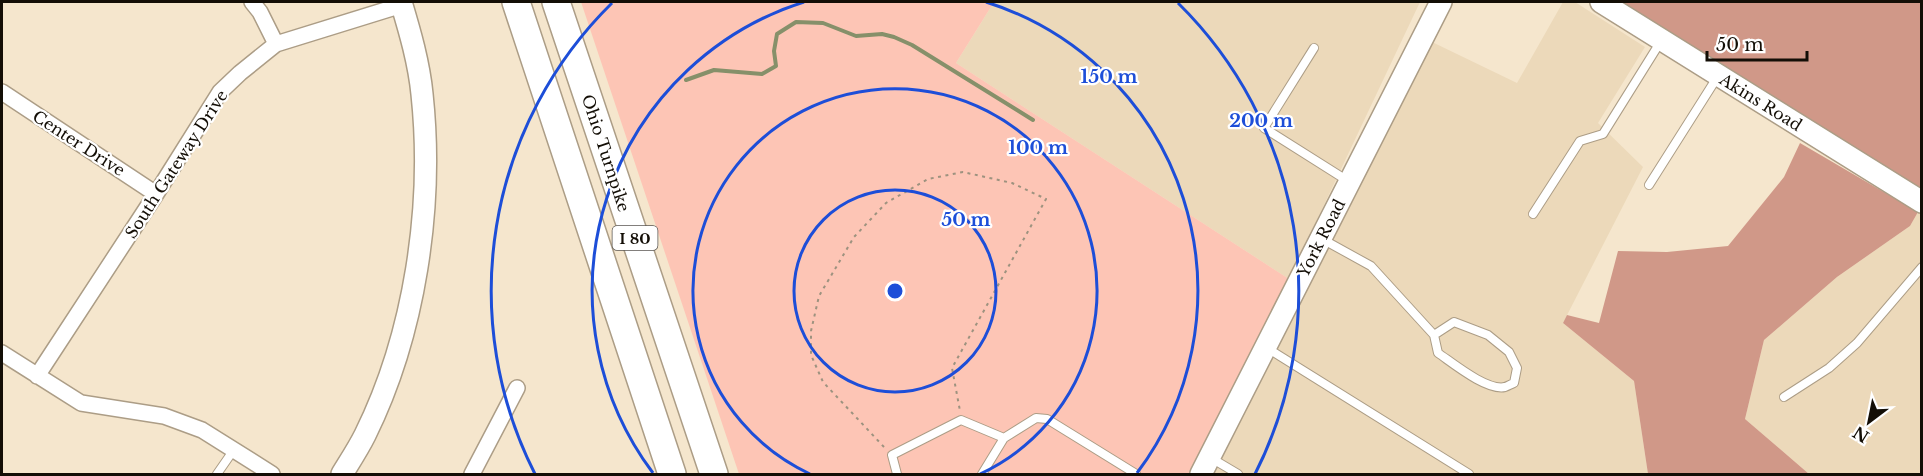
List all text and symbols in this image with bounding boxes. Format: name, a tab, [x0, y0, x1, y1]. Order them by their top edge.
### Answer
scale bar	[1707, 24, 1808, 62]
text: 50 m	[1716, 34, 1764, 56]
text: 150 m	[1081, 66, 1138, 88]
street label: Akins Road	[1715, 68, 1806, 135]
street label: South Gateway Drive	[120, 86, 232, 242]
street label: Ohio Turnpike	[578, 92, 634, 214]
street label: Center Drive	[29, 106, 129, 180]
text: 200 m	[1229, 110, 1293, 132]
text: 100 m	[1008, 137, 1068, 159]
street label: York Road	[1292, 195, 1349, 281]
text: 50 m	[942, 209, 991, 231]
road number: I 80	[612, 226, 658, 250]
centre of rings	[885, 281, 905, 301]
north arrow	[1839, 392, 1899, 452]
text: N	[1849, 422, 1873, 447]

